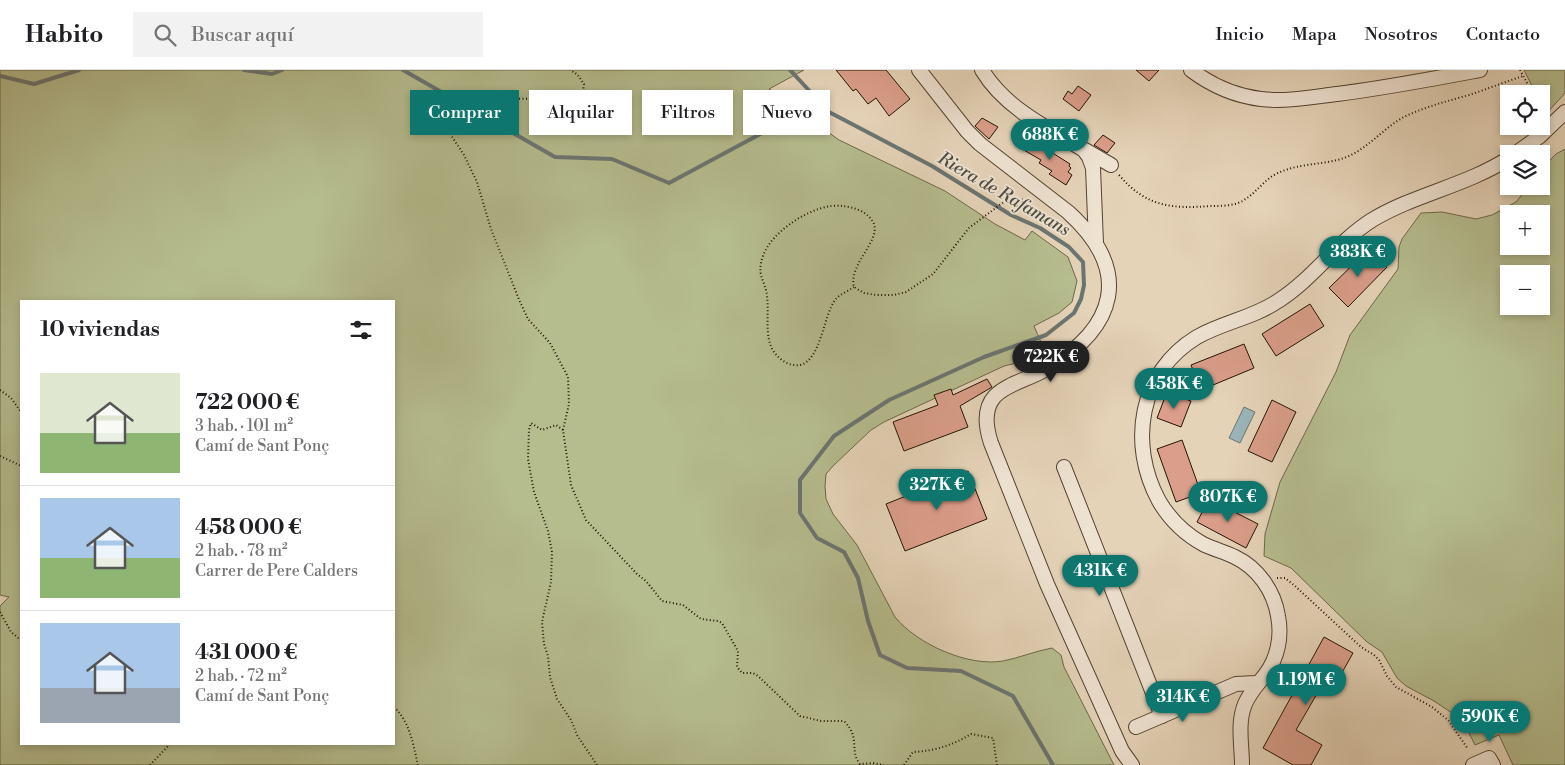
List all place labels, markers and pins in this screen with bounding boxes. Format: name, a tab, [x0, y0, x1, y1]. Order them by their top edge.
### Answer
pin: 688K €	[1009, 118, 1091, 161]
pin: 383K €	[1317, 236, 1399, 278]
pin: 722K €	[1010, 340, 1092, 383]
pin: 458K €	[1133, 368, 1215, 410]
pin: 327K €	[896, 468, 978, 511]
pin: 807K €	[1187, 480, 1269, 523]
pin: 431K €	[1059, 554, 1141, 597]
pin: 1.19M €	[1260, 664, 1352, 706]
pin: 314K €	[1142, 680, 1224, 723]
pin: 590K €	[1449, 700, 1531, 743]

